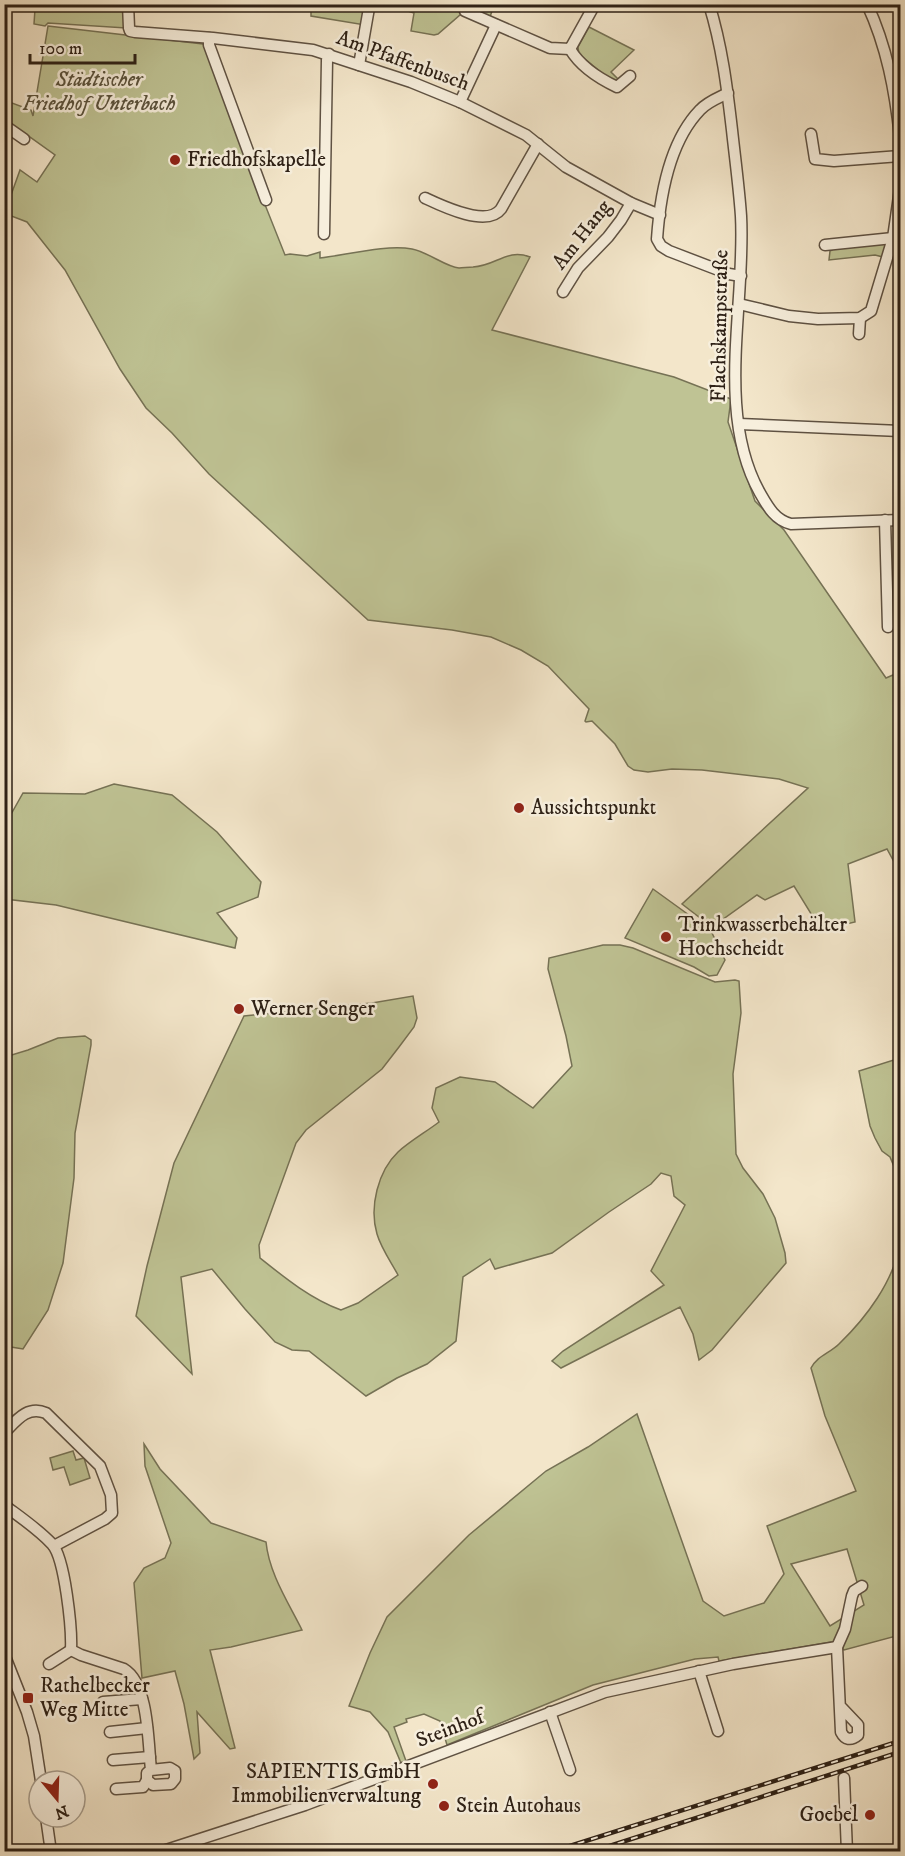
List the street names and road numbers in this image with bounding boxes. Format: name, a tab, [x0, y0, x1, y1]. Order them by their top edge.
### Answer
street label: Am Pfaffenbusch	[333, 25, 473, 97]
street label: Am Hang	[547, 194, 618, 275]
street label: Flachskampstraße	[706, 249, 734, 403]
street label: Steinhof	[412, 1703, 491, 1754]

